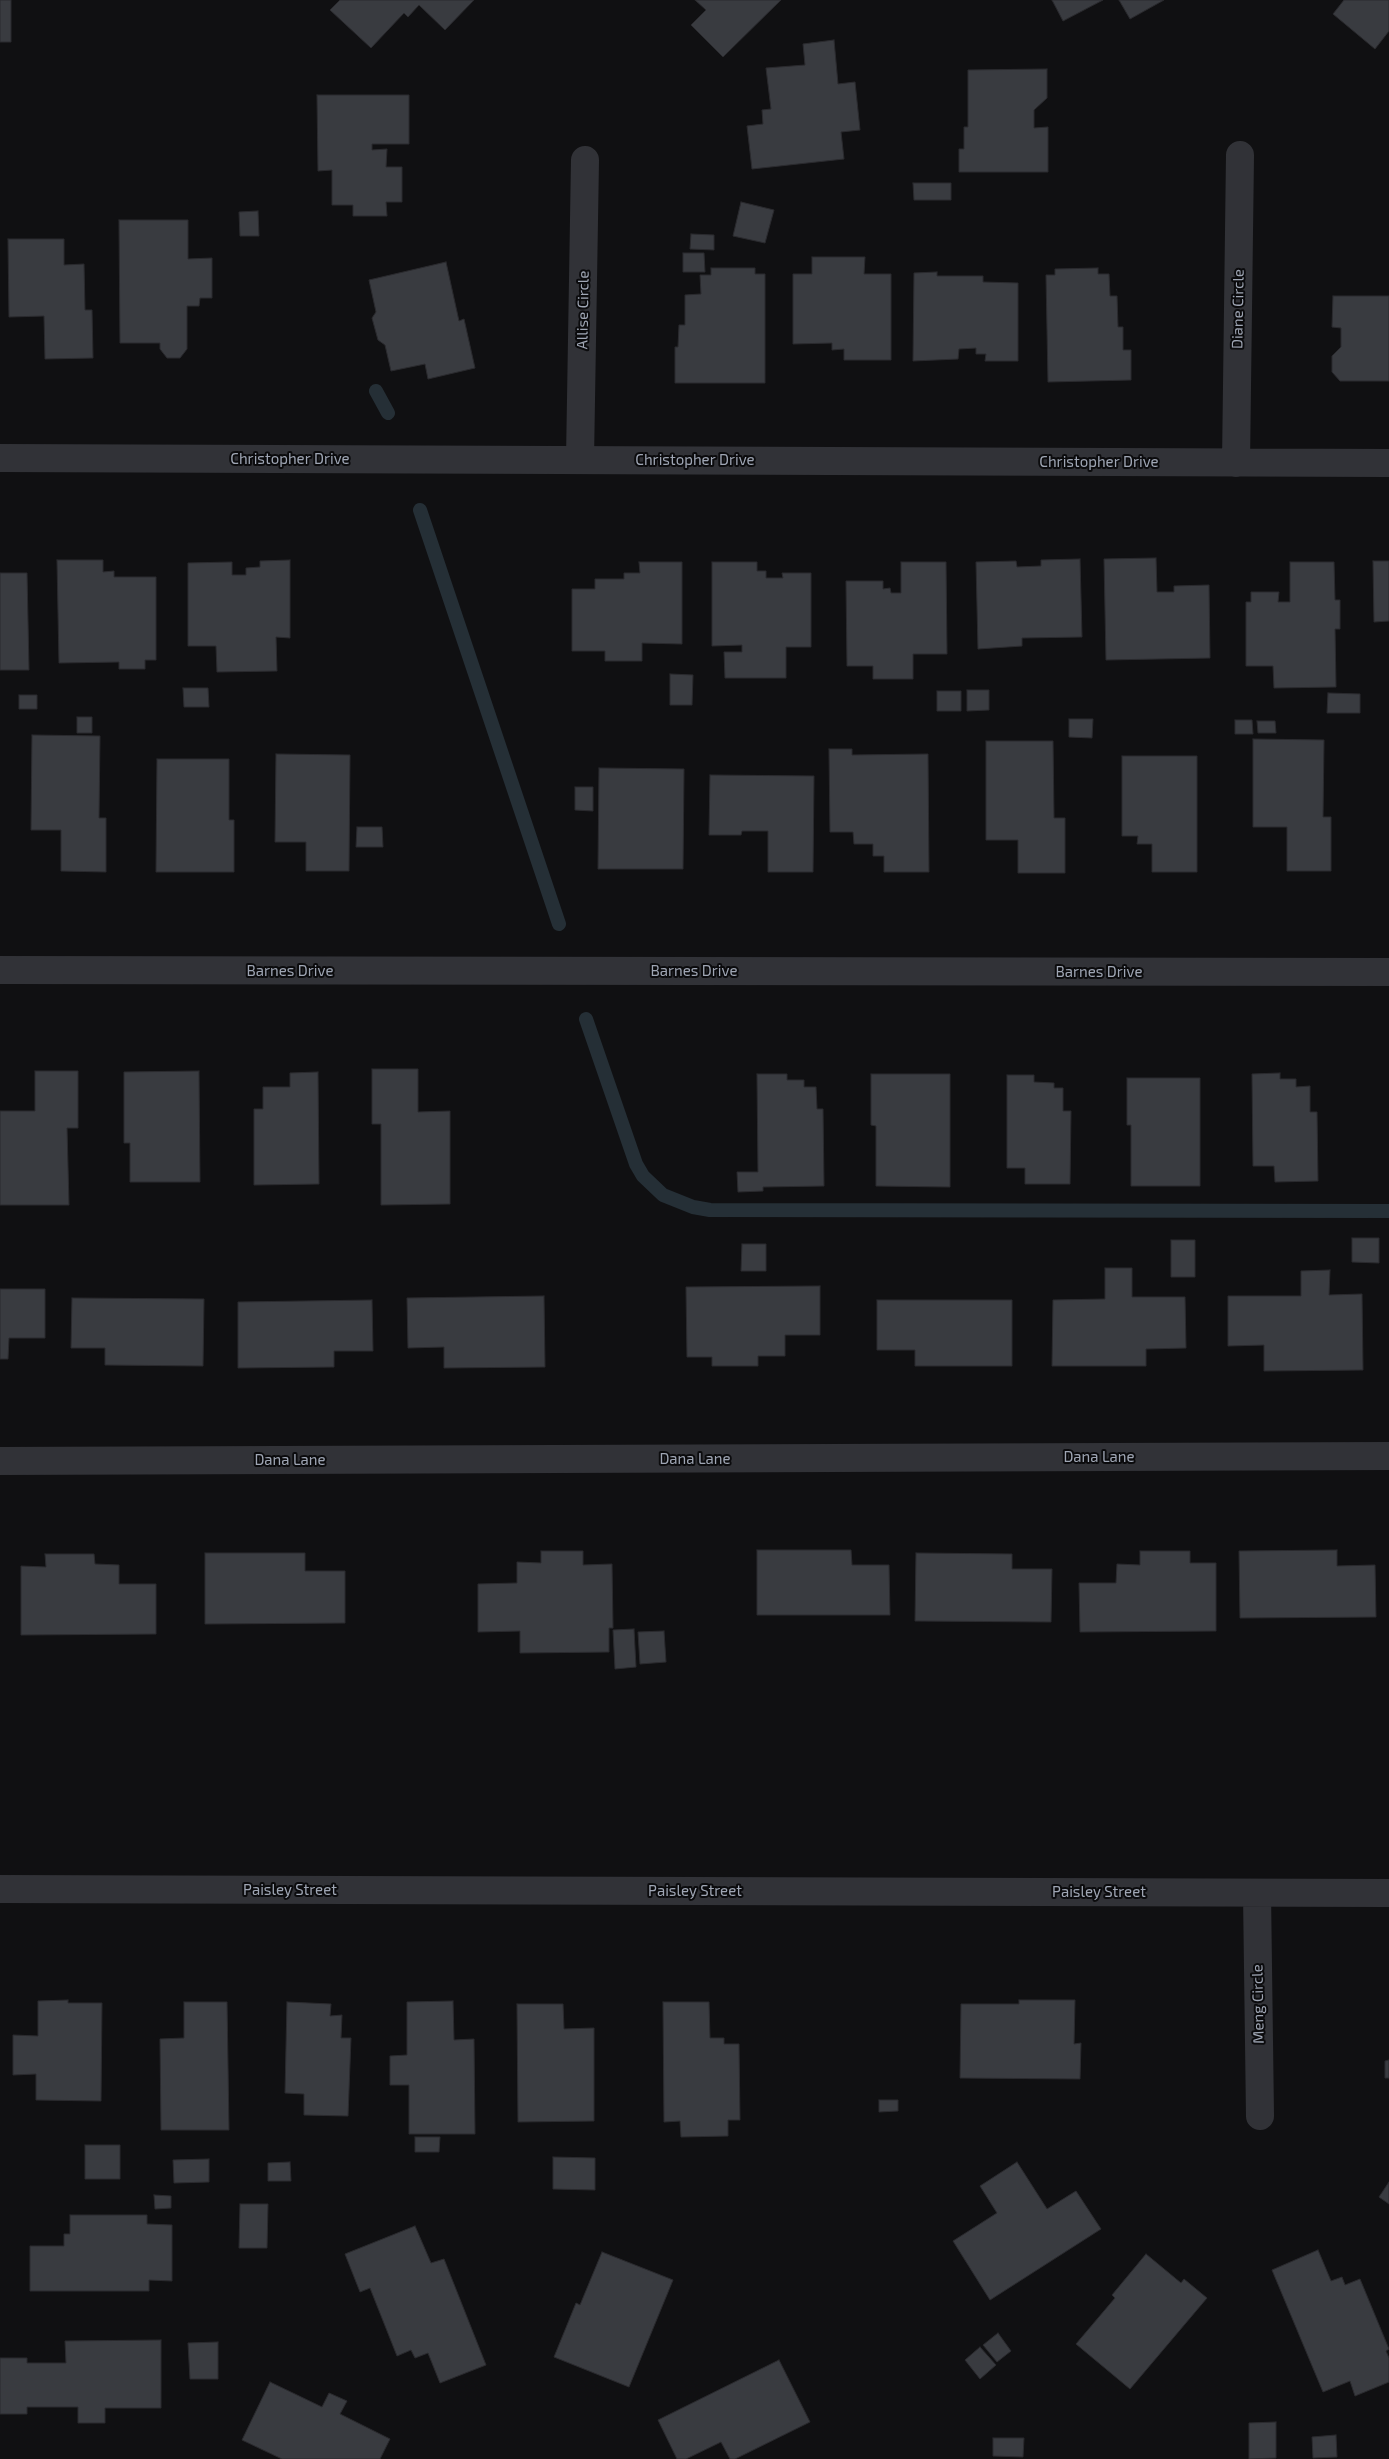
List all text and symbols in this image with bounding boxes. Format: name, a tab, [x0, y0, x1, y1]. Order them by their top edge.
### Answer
street label: Diane Circle	[1228, 269, 1248, 349]
street label: Allise Circle	[573, 270, 593, 350]
street label: Christopher Drive	[230, 450, 350, 468]
street label: Christopher Drive	[635, 451, 755, 469]
street label: Christopher Drive	[1039, 453, 1159, 471]
street label: Barnes Drive	[247, 962, 333, 980]
street label: Barnes Drive	[651, 962, 737, 980]
street label: Barnes Drive	[1056, 963, 1142, 981]
street label: Dana Lane	[1063, 1448, 1135, 1466]
street label: Dana Lane	[659, 1450, 731, 1468]
street label: Dana Lane	[254, 1451, 326, 1469]
street label: Paisley Street	[243, 1881, 337, 1899]
street label: Paisley Street	[648, 1882, 742, 1900]
street label: Paisley Street	[1052, 1883, 1146, 1901]
street label: Meng Circle	[1248, 1964, 1268, 2044]

